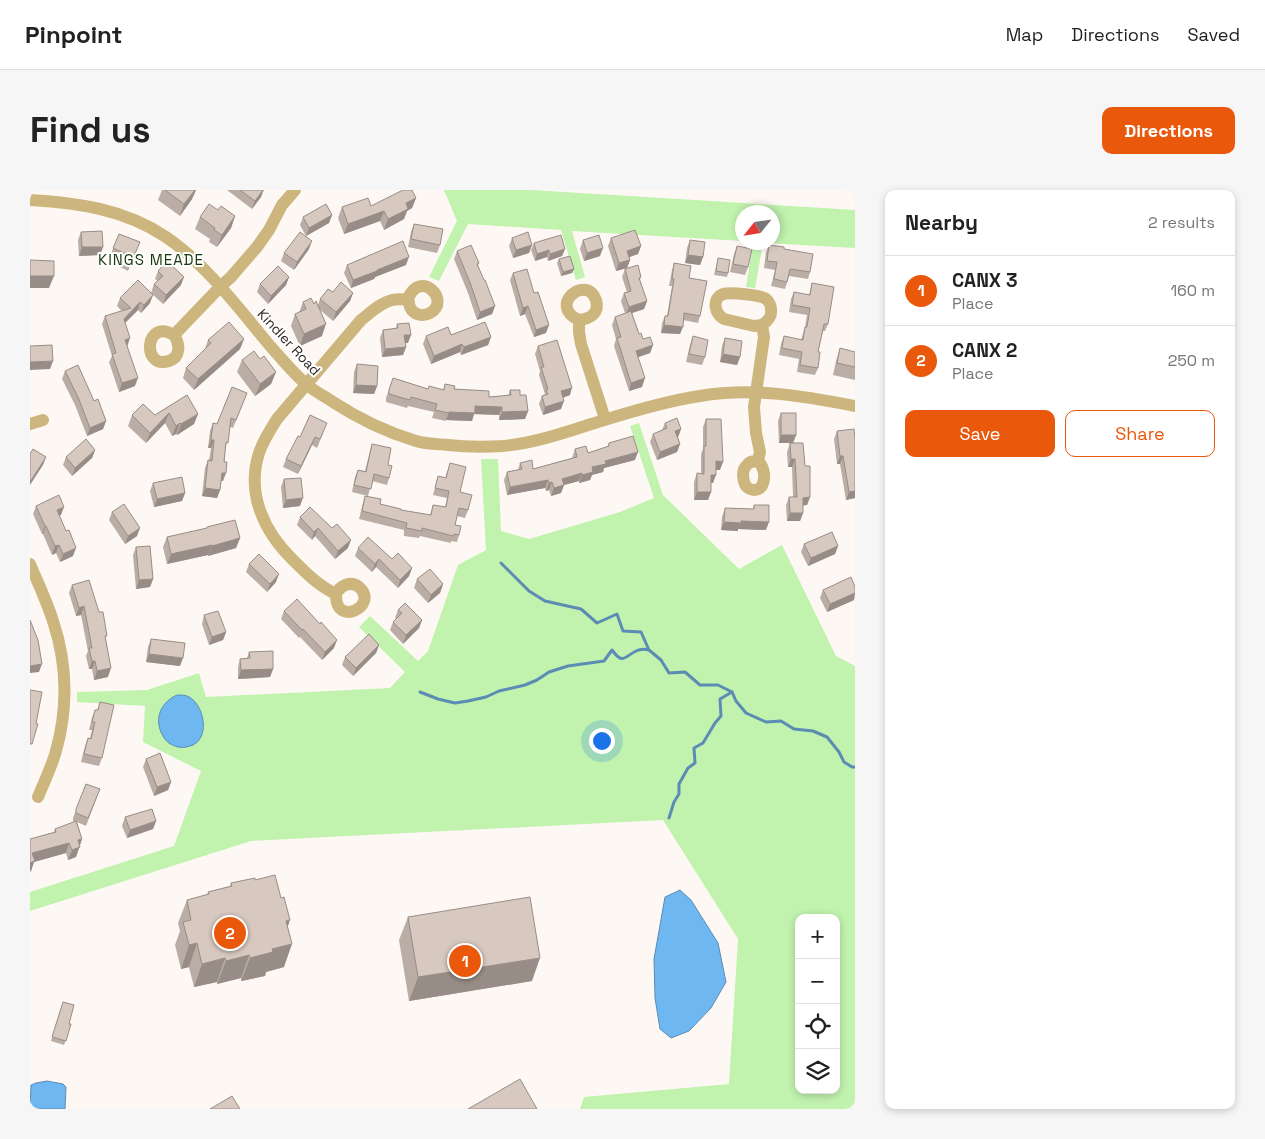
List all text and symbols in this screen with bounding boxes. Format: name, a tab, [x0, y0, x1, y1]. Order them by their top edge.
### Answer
text: Pinpoint	[25, 19, 122, 50]
text: Map	[1006, 23, 1043, 46]
text: Directions	[1071, 23, 1160, 46]
text: Saved	[1188, 23, 1240, 46]
button: Directions	[1102, 107, 1235, 154]
text: Find us	[30, 108, 151, 152]
north arrow	[735, 205, 780, 250]
text: Nearby	[905, 209, 978, 236]
text: 2 results	[1148, 212, 1215, 233]
district label: KINGS MEADE	[98, 250, 204, 269]
text: CANX 3	[952, 268, 1017, 293]
text: 1	[917, 280, 925, 301]
text: 160 m	[1170, 280, 1215, 301]
text: Place	[952, 293, 994, 314]
street label: Kindler Road	[254, 305, 324, 379]
text: CANX 2	[952, 338, 1017, 363]
text: 2	[916, 350, 926, 371]
text: 250 m	[1168, 350, 1215, 371]
text: Place	[952, 363, 994, 384]
button: Save	[905, 410, 1055, 457]
button: Share	[1065, 410, 1215, 457]
your location	[589, 728, 615, 754]
pin: 2	[214, 914, 246, 952]
map controls	[795, 914, 840, 1094]
button: +	[795, 914, 840, 959]
pin: 1	[449, 942, 481, 980]
button: −	[795, 959, 840, 1004]
button: locate	[795, 1004, 840, 1049]
button: layers	[795, 1049, 840, 1094]

